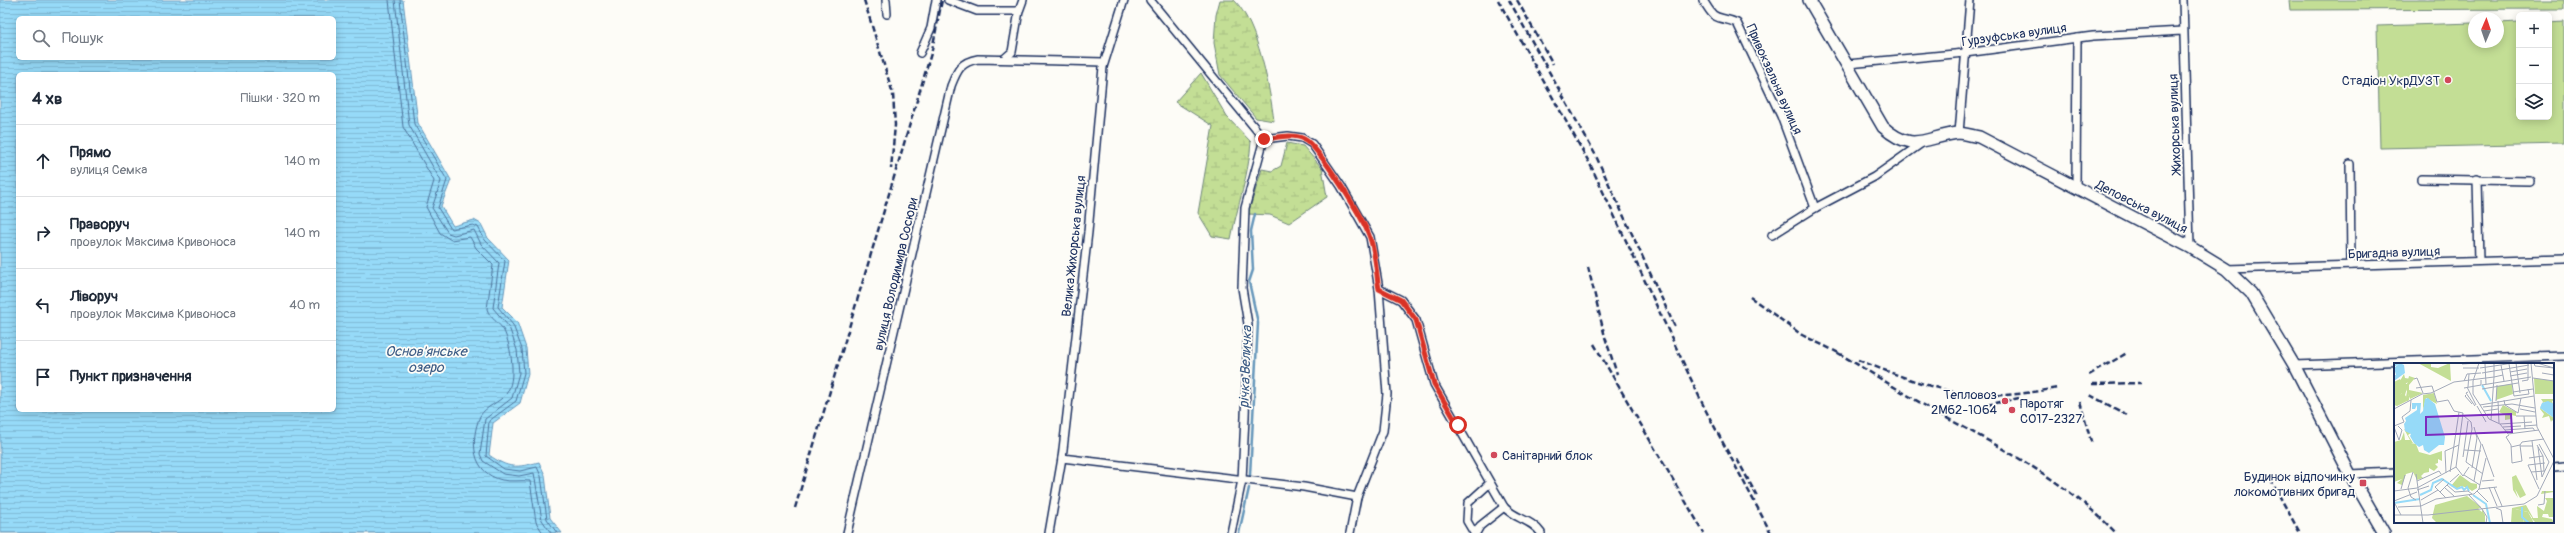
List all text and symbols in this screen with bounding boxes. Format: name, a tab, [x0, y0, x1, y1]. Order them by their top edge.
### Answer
north arrow	[2468, 12, 2504, 48]
map controls	[2516, 12, 2552, 120]
button: +	[2516, 12, 2552, 48]
search box	[16, 16, 336, 60]
street label: Гурзуфська вулиця	[1961, 20, 2068, 50]
street label: Привокзальна вулиця	[1743, 22, 1806, 137]
icon: search	[30, 27, 52, 49]
text: Пошук	[62, 29, 104, 48]
button: −	[2516, 48, 2552, 84]
place label: Стадіон УкрДУЗТ	[2342, 73, 2440, 89]
street label: Жихорська вулиця	[2165, 74, 2185, 176]
marker: Стадіон УкрДУЗТ	[2443, 75, 2453, 85]
button: layers	[2516, 84, 2552, 120]
text: 4 хв	[32, 88, 62, 109]
text: Пішки · 320 m	[241, 90, 320, 106]
route end	[1255, 130, 1273, 148]
text: Прямо	[70, 143, 111, 162]
icon: ahead	[32, 150, 54, 172]
text: 140 m	[284, 153, 320, 169]
text: вулиця Семка	[70, 162, 147, 178]
street label: Велика Жихорська вулиця	[1059, 175, 1089, 318]
street label: Деповська вулиця	[2092, 176, 2190, 237]
street label: вулиця Володимира Сосюри	[871, 196, 921, 352]
text: Праворуч	[70, 215, 130, 234]
icon: right	[32, 222, 54, 244]
text: 140 m	[284, 225, 320, 241]
text: провулок Максима Кривоноса	[70, 234, 236, 250]
street label: Бригадна вулиця	[2348, 243, 2440, 263]
text: Ліворуч	[70, 287, 118, 306]
icon: left	[32, 294, 54, 316]
text: 40 m	[289, 297, 320, 313]
text: провулок Максима Кривоноса	[70, 306, 236, 322]
water label: річка Величка	[1236, 324, 1255, 408]
water label: Основ'янське озеро	[385, 343, 469, 376]
inset map	[2394, 363, 2554, 523]
icon: arrive	[32, 366, 54, 388]
text: Пункт призначення	[70, 367, 191, 386]
place label: Тепловоз 2М62-1064	[1931, 387, 1997, 418]
marker: Тепловоз 2М62-1064	[2000, 396, 2010, 406]
place label: Паротяг СО17-2327	[2020, 396, 2082, 427]
marker: Паротяг СО17-2327	[2007, 405, 2017, 415]
route start	[1449, 416, 1467, 434]
place label: Санітарний блок	[1502, 448, 1593, 464]
marker: Санітарний блок	[1489, 450, 1499, 460]
place label: Будинок відпочинку локомотивних бригад	[2234, 469, 2355, 500]
marker: Будинок відпочинку локомотивних бригад	[2358, 478, 2368, 488]

